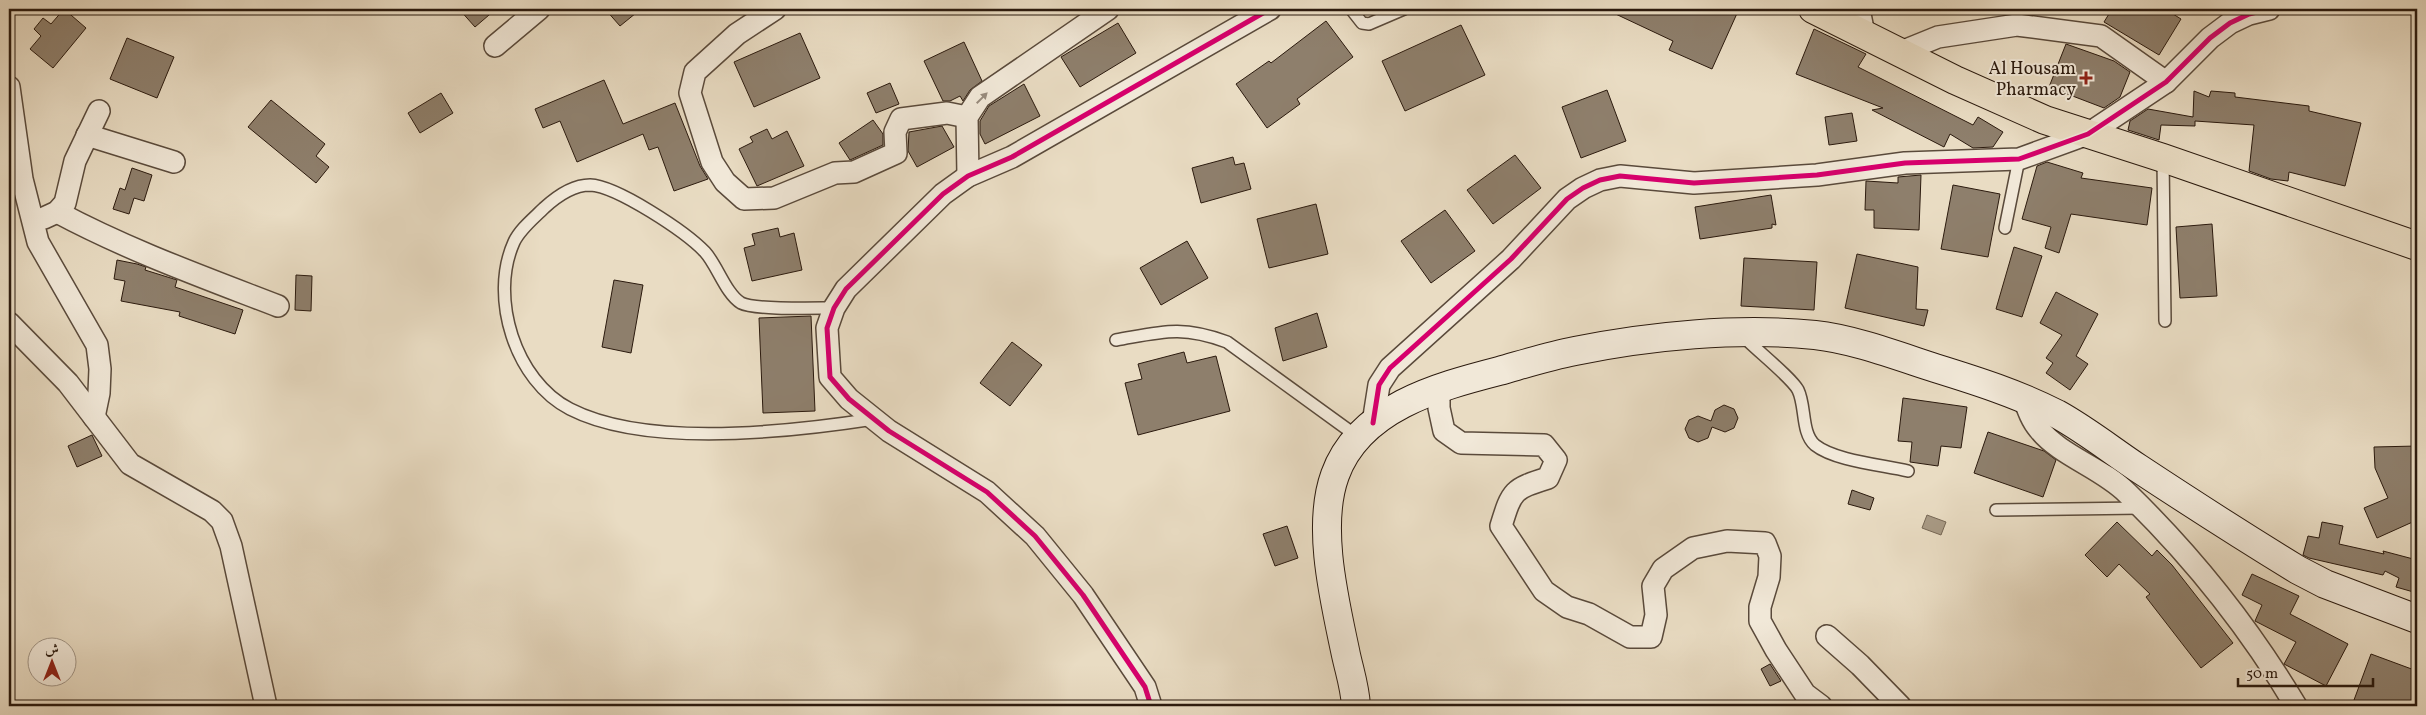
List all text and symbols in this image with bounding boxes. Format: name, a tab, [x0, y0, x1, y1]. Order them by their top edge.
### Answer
place label: Al Housam Pharmacy	[1988, 57, 2076, 103]
marker: Al Housam Pharmacy	[2080, 72, 2092, 84]
one-way arrow	[976, 92, 988, 104]
north arrow	[28, 638, 78, 688]
text: ش	[45, 641, 59, 660]
scale bar	[2238, 655, 2374, 687]
text: 50 m	[2246, 664, 2278, 685]

